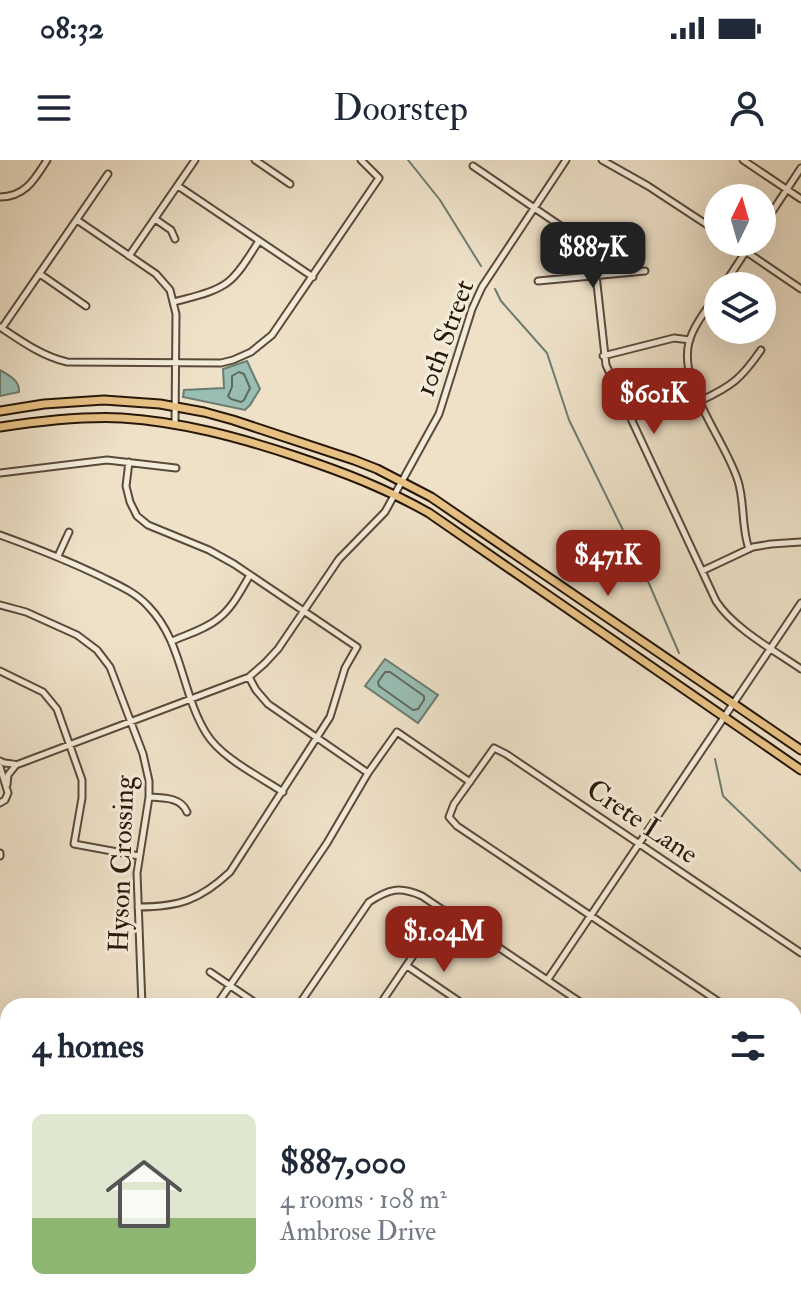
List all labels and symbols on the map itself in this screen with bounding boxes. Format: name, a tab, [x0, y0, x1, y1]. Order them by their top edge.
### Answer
north arrow	[704, 184, 776, 256]
pin: $887K	[537, 222, 649, 290]
street label: 10th Street	[408, 275, 482, 401]
pin: $601K	[598, 368, 710, 436]
pin: $471K	[552, 530, 664, 598]
street label: Crete Lane	[580, 772, 705, 872]
street label: Hyson Crossing	[101, 774, 143, 953]
pin: $1.04M	[379, 906, 509, 974]

